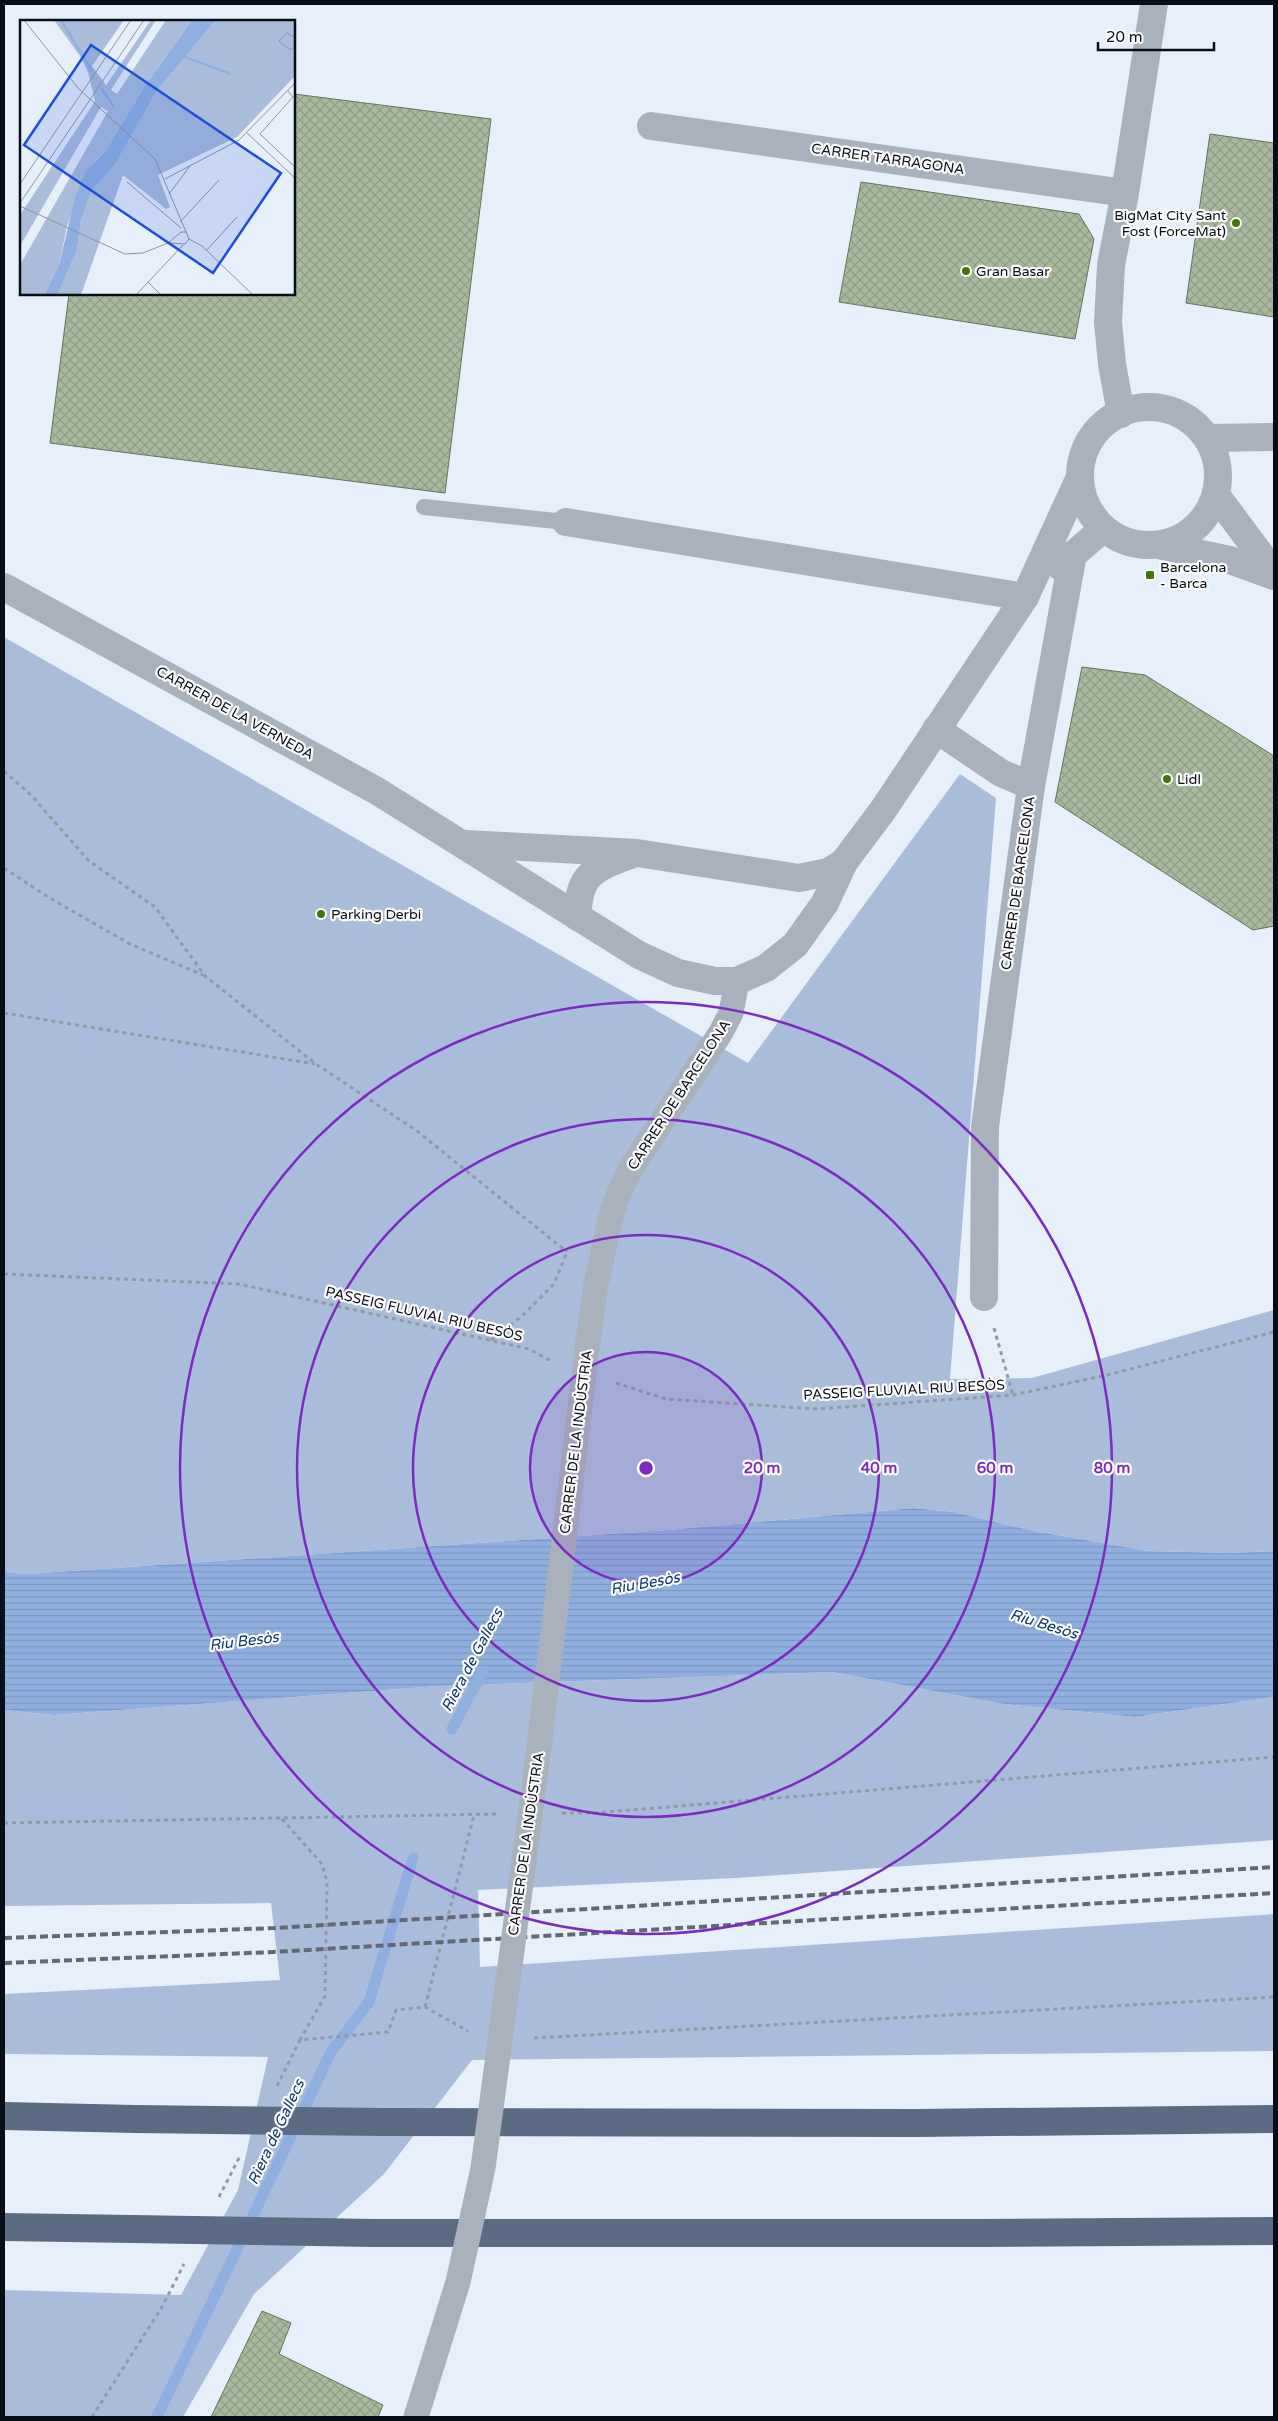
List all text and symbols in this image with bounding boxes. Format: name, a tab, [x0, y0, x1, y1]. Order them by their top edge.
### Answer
inset map	[20, 20, 295, 295]
scale bar	[1098, 20, 1214, 52]
text: 20 m	[1106, 28, 1143, 46]
street label: CARRER TARRAGONA	[810, 140, 966, 178]
place label: BigMat City Sant Fost (ForceMat)	[1114, 207, 1227, 240]
marker: BigMat City Sant Fost (ForceMat)	[1230, 217, 1242, 229]
place label: Gran Basar	[976, 263, 1050, 280]
marker: Gran Basar	[960, 265, 972, 277]
place label: Barcelona - Barca	[1160, 559, 1226, 592]
marker: Barcelona - Barca	[1144, 569, 1156, 581]
street label: CARRER DE LA VERNEDA	[153, 663, 317, 763]
place label: Lidl	[1177, 771, 1201, 788]
marker: Lidl	[1161, 773, 1173, 785]
street label: CARRER DE BARCELONA	[997, 795, 1039, 971]
place label: Parking Derbi	[331, 906, 421, 923]
marker: Parking Derbi	[315, 908, 327, 920]
street label: CARRER DE BARCELONA	[624, 1017, 734, 1173]
street label: PASSEIG FLUVIAL RIU BESÒS	[324, 1283, 525, 1345]
street label: CARRER DE LA INDÚSTRIA	[556, 1349, 596, 1535]
street label: PASSEIG FLUVIAL RIU BESÒS	[803, 1376, 1006, 1404]
centre of rings	[637, 1459, 655, 1477]
text: 20 m	[744, 1459, 780, 1477]
text: 40 m	[861, 1459, 897, 1477]
text: 60 m	[977, 1459, 1013, 1477]
text: 80 m	[1094, 1459, 1130, 1477]
water label: Riu Besòs	[609, 1568, 683, 1598]
water label: Riera de Gallecs	[437, 1604, 507, 1714]
water label: Riu Besòs	[1008, 1605, 1082, 1643]
water label: Riu Besòs	[208, 1628, 282, 1654]
street label: CARRER DE LA INDÚSTRIA	[505, 1751, 547, 1937]
water label: Riera de Gallecs	[244, 2075, 309, 2187]

